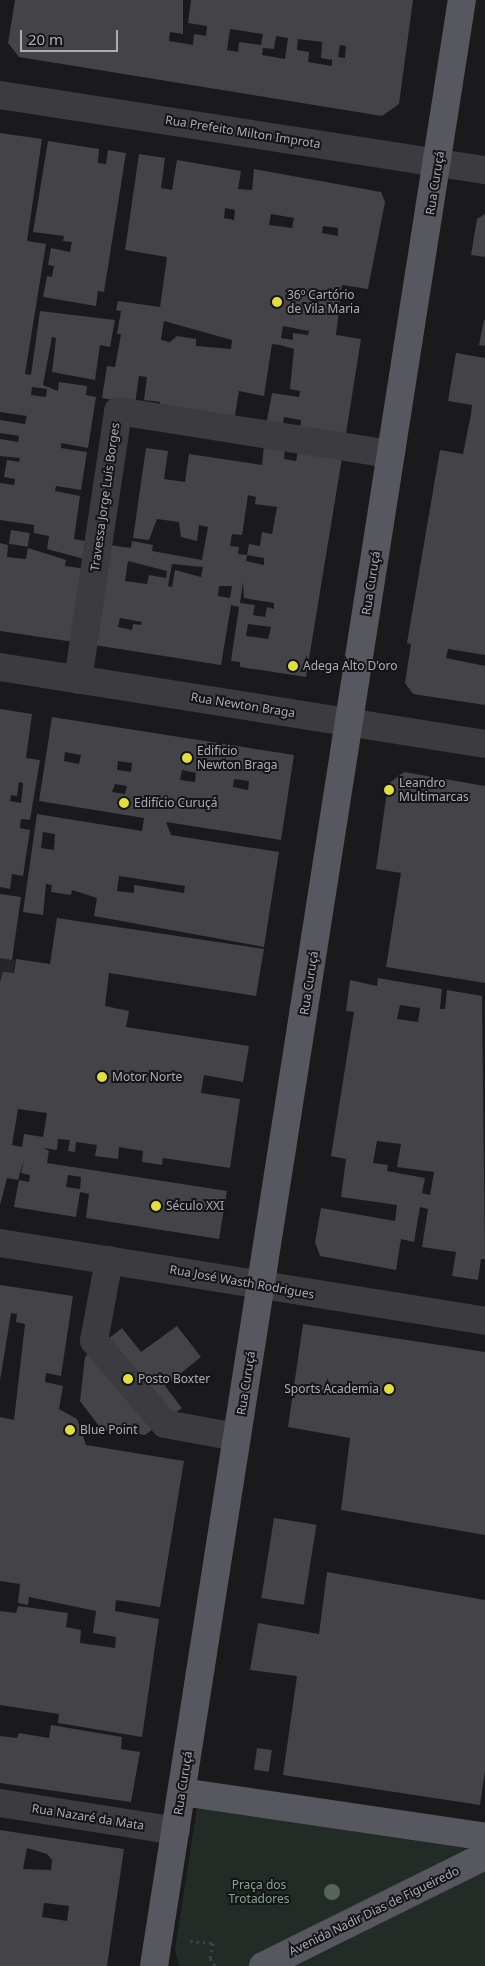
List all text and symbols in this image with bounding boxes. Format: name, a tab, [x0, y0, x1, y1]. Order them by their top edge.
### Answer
scale bar	[22, 20, 120, 52]
text: 20 m	[28, 29, 63, 49]
street label: Rua Prefeito Milton Improta	[164, 113, 322, 151]
street label: Rua Curuçá	[423, 150, 447, 216]
place label: 36º Cartório de Vila Maria	[287, 288, 360, 316]
marker: 36º Cartório de Vila Maria	[271, 296, 283, 308]
street label: Travessa Jorge Luís Borges	[87, 422, 123, 572]
street label: Rua Curuçá	[359, 550, 383, 616]
place label: Adega Alto D'oro	[303, 659, 397, 673]
marker: Adega Alto D'oro	[287, 660, 299, 672]
street label: Rua Newton Braga	[190, 690, 296, 720]
place label: Edificio Newton Braga	[197, 744, 278, 772]
marker: Edificio Newton Braga	[181, 752, 193, 764]
place label: Leandro Multimarcas	[399, 776, 469, 804]
marker: Leandro Multimarcas	[383, 784, 395, 796]
place label: Edifício Curuçá	[134, 796, 217, 810]
marker: Edifício Curuçá	[118, 797, 130, 809]
street label: Rua Curuçá	[297, 950, 321, 1016]
place label: Motor Norte	[112, 1070, 182, 1084]
marker: Motor Norte	[96, 1071, 108, 1083]
place label: Século XXI	[166, 1199, 224, 1213]
marker: Século XXI	[150, 1200, 162, 1212]
street label: Rua José Wasth Rodrigues	[169, 1262, 315, 1302]
street label: Rua Curuçá	[234, 1350, 258, 1416]
place label: Posto Boxter	[138, 1372, 210, 1386]
marker: Posto Boxter	[122, 1373, 134, 1385]
place label: Sports Academia	[284, 1382, 379, 1396]
marker: Sports Academia	[383, 1383, 395, 1395]
place label: Blue Point	[80, 1423, 138, 1437]
marker: Blue Point	[64, 1424, 76, 1436]
street label: Rua Curuçá	[171, 1750, 195, 1816]
street label: Rua Nazaré da Mata	[31, 1801, 145, 1833]
street label: Avenida Nadir Dias de Figueiredo	[287, 1863, 461, 1959]
park label: Praça dos Trotadores	[229, 1878, 289, 1906]

